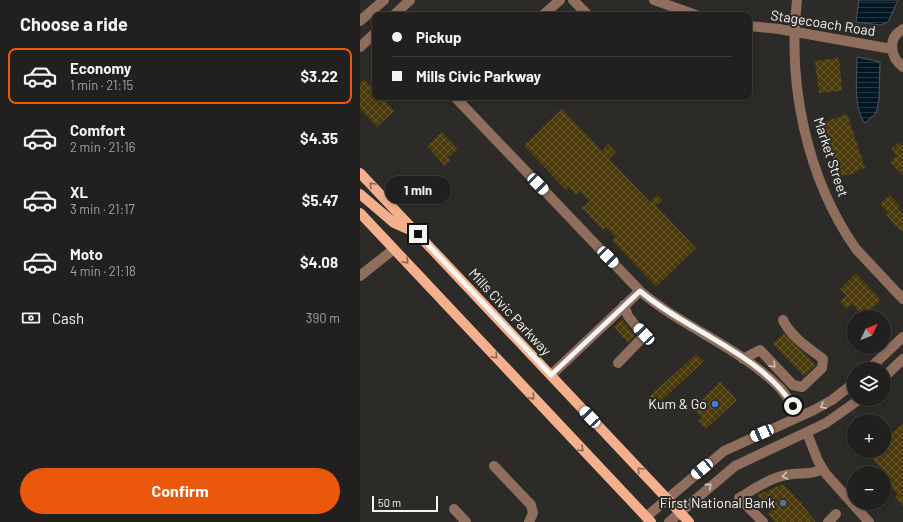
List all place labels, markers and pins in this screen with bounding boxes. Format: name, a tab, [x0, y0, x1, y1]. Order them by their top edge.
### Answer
place label: Kum & Go	[648, 395, 707, 412]
marker: Kum & Go	[710, 399, 720, 409]
place label: First National Bank	[660, 494, 775, 511]
marker: First National Bank	[778, 498, 788, 508]

